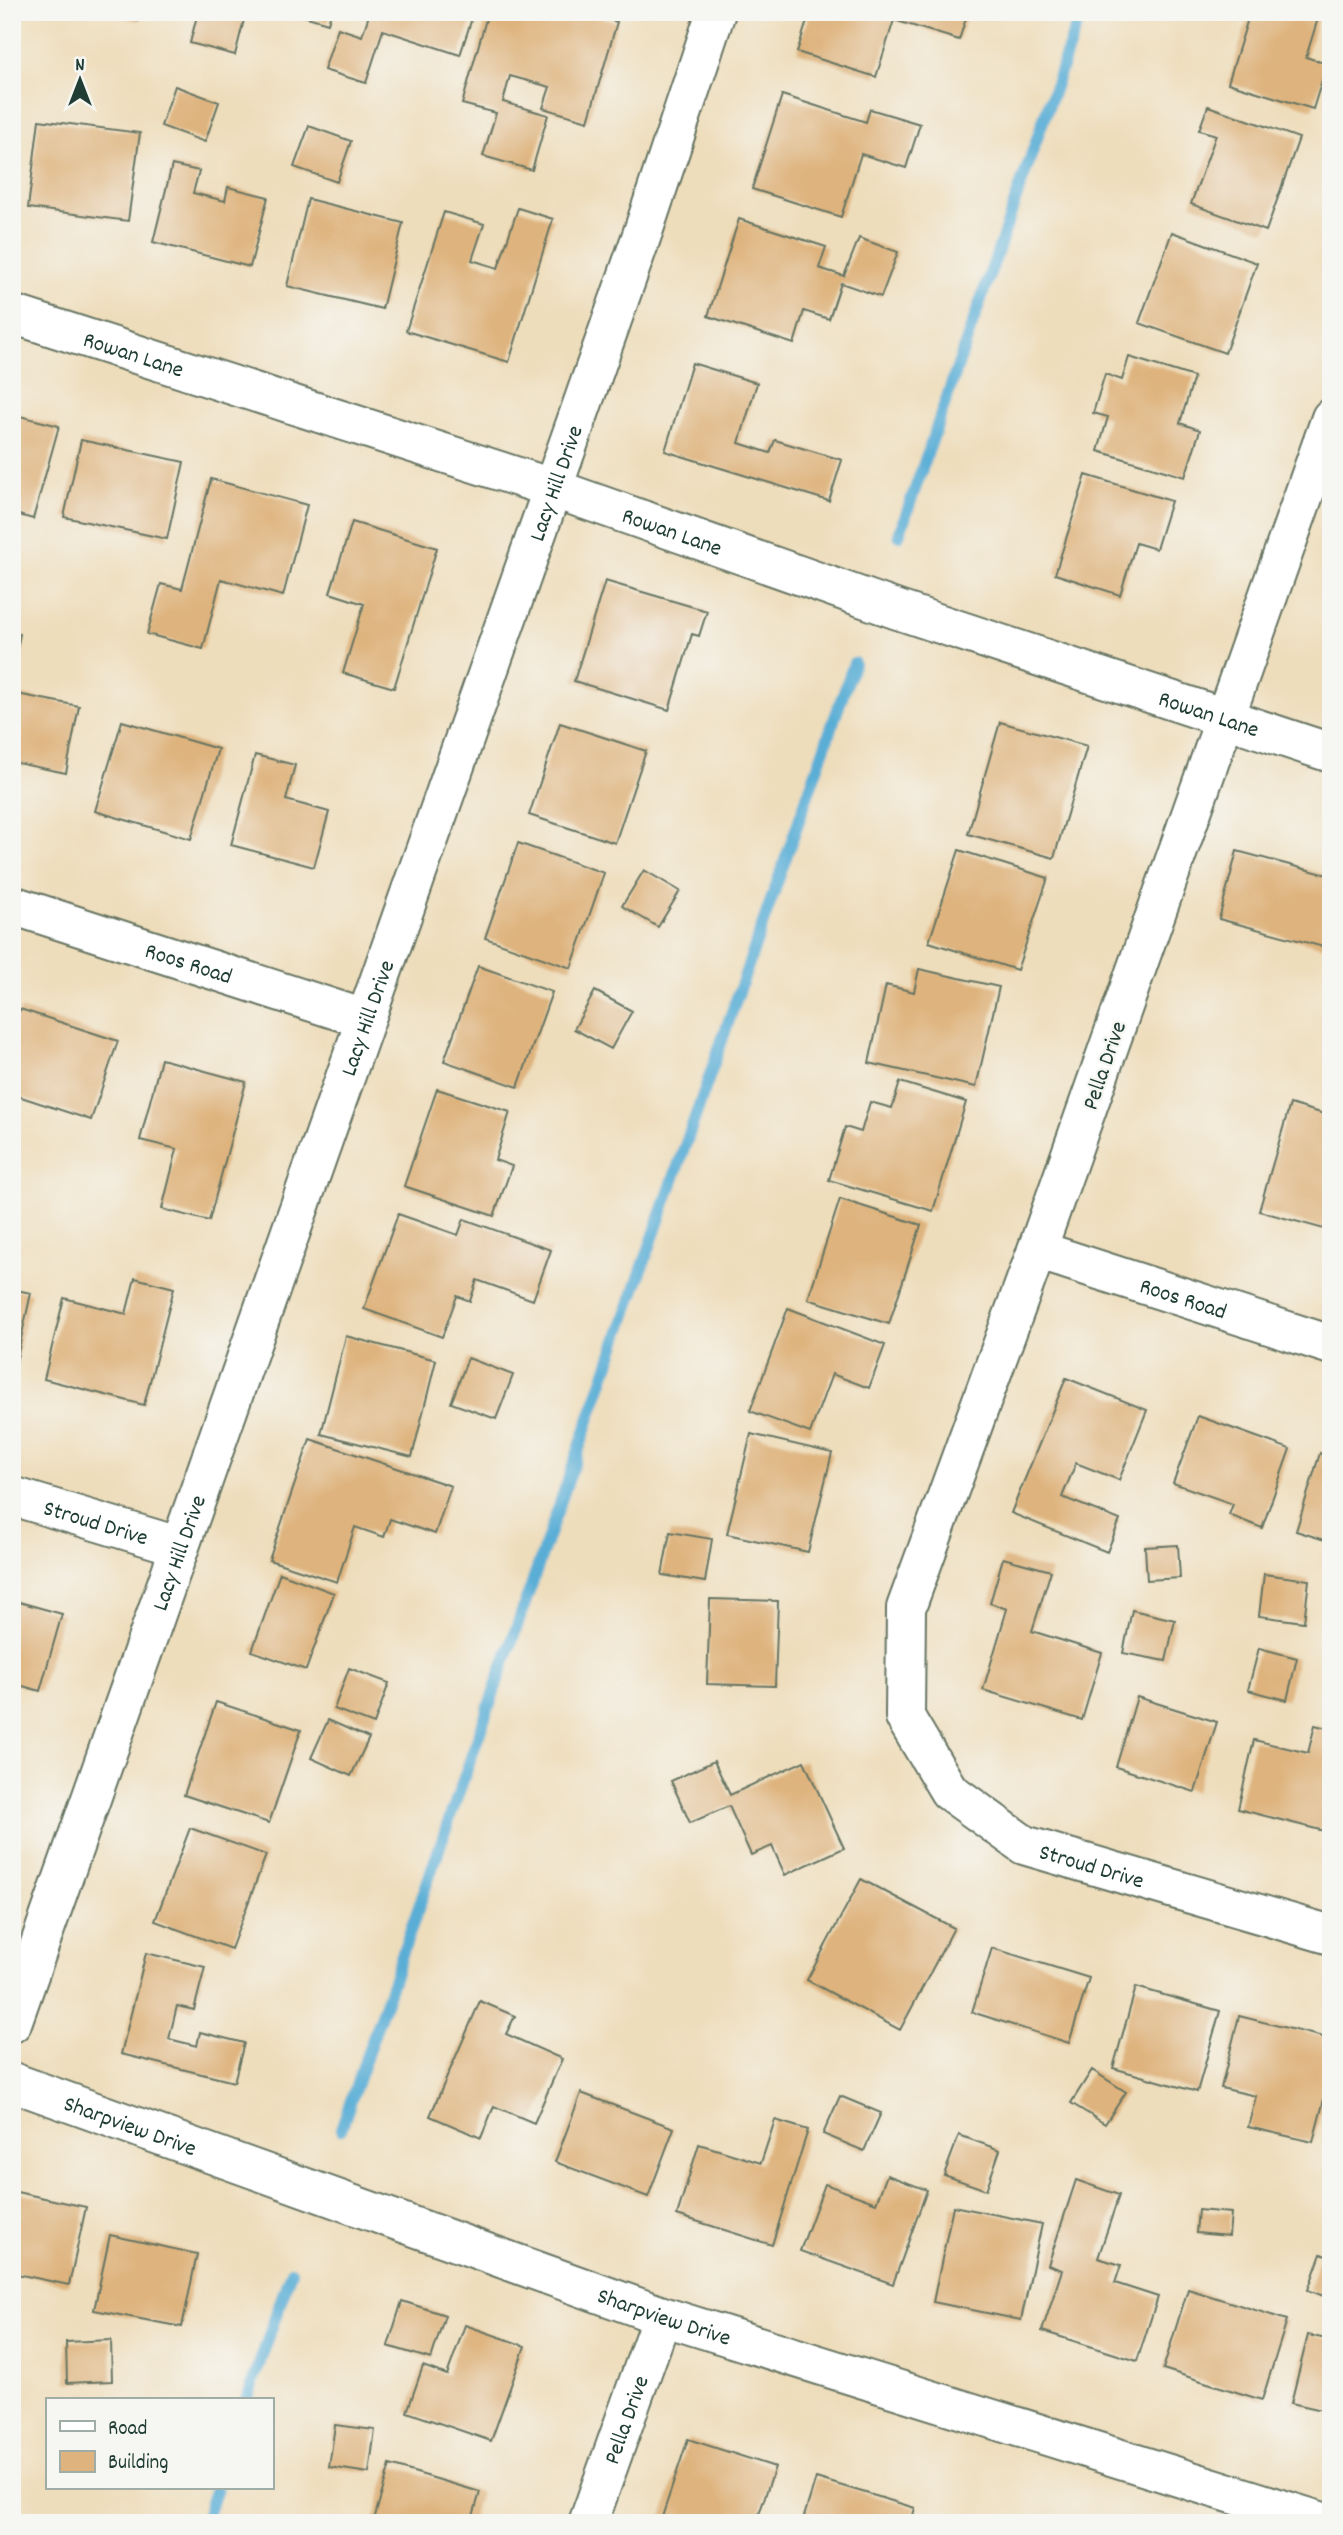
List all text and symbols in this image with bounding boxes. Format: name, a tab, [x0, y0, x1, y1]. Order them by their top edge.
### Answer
north arrow	[46, 46, 116, 116]
text: N	[75, 53, 85, 80]
street label: Rowan Lane	[78, 325, 187, 388]
street label: Lacy Hill Drive	[522, 422, 594, 546]
street label: Rowan Lane	[617, 501, 726, 567]
street label: Rowan Lane	[1154, 684, 1263, 748]
street label: Roos Road	[140, 936, 236, 995]
street label: Lacy Hill Drive	[334, 956, 405, 1081]
street label: Pella Drive	[1076, 1017, 1137, 1115]
street label: Roos Road	[1135, 1271, 1230, 1330]
street label: Lacy Hill Drive	[146, 1491, 217, 1616]
street label: Stroud Drive	[39, 1493, 152, 1556]
street label: Stroud Drive	[1035, 1837, 1147, 1899]
street label: Sharpview Drive	[58, 2089, 200, 2167]
street label: Sharpview Drive	[592, 2281, 734, 2356]
street label: Pella Drive	[597, 2372, 659, 2469]
legend	[46, 2398, 273, 2490]
text: Road	[108, 2415, 147, 2445]
text: Building	[108, 2449, 168, 2479]

